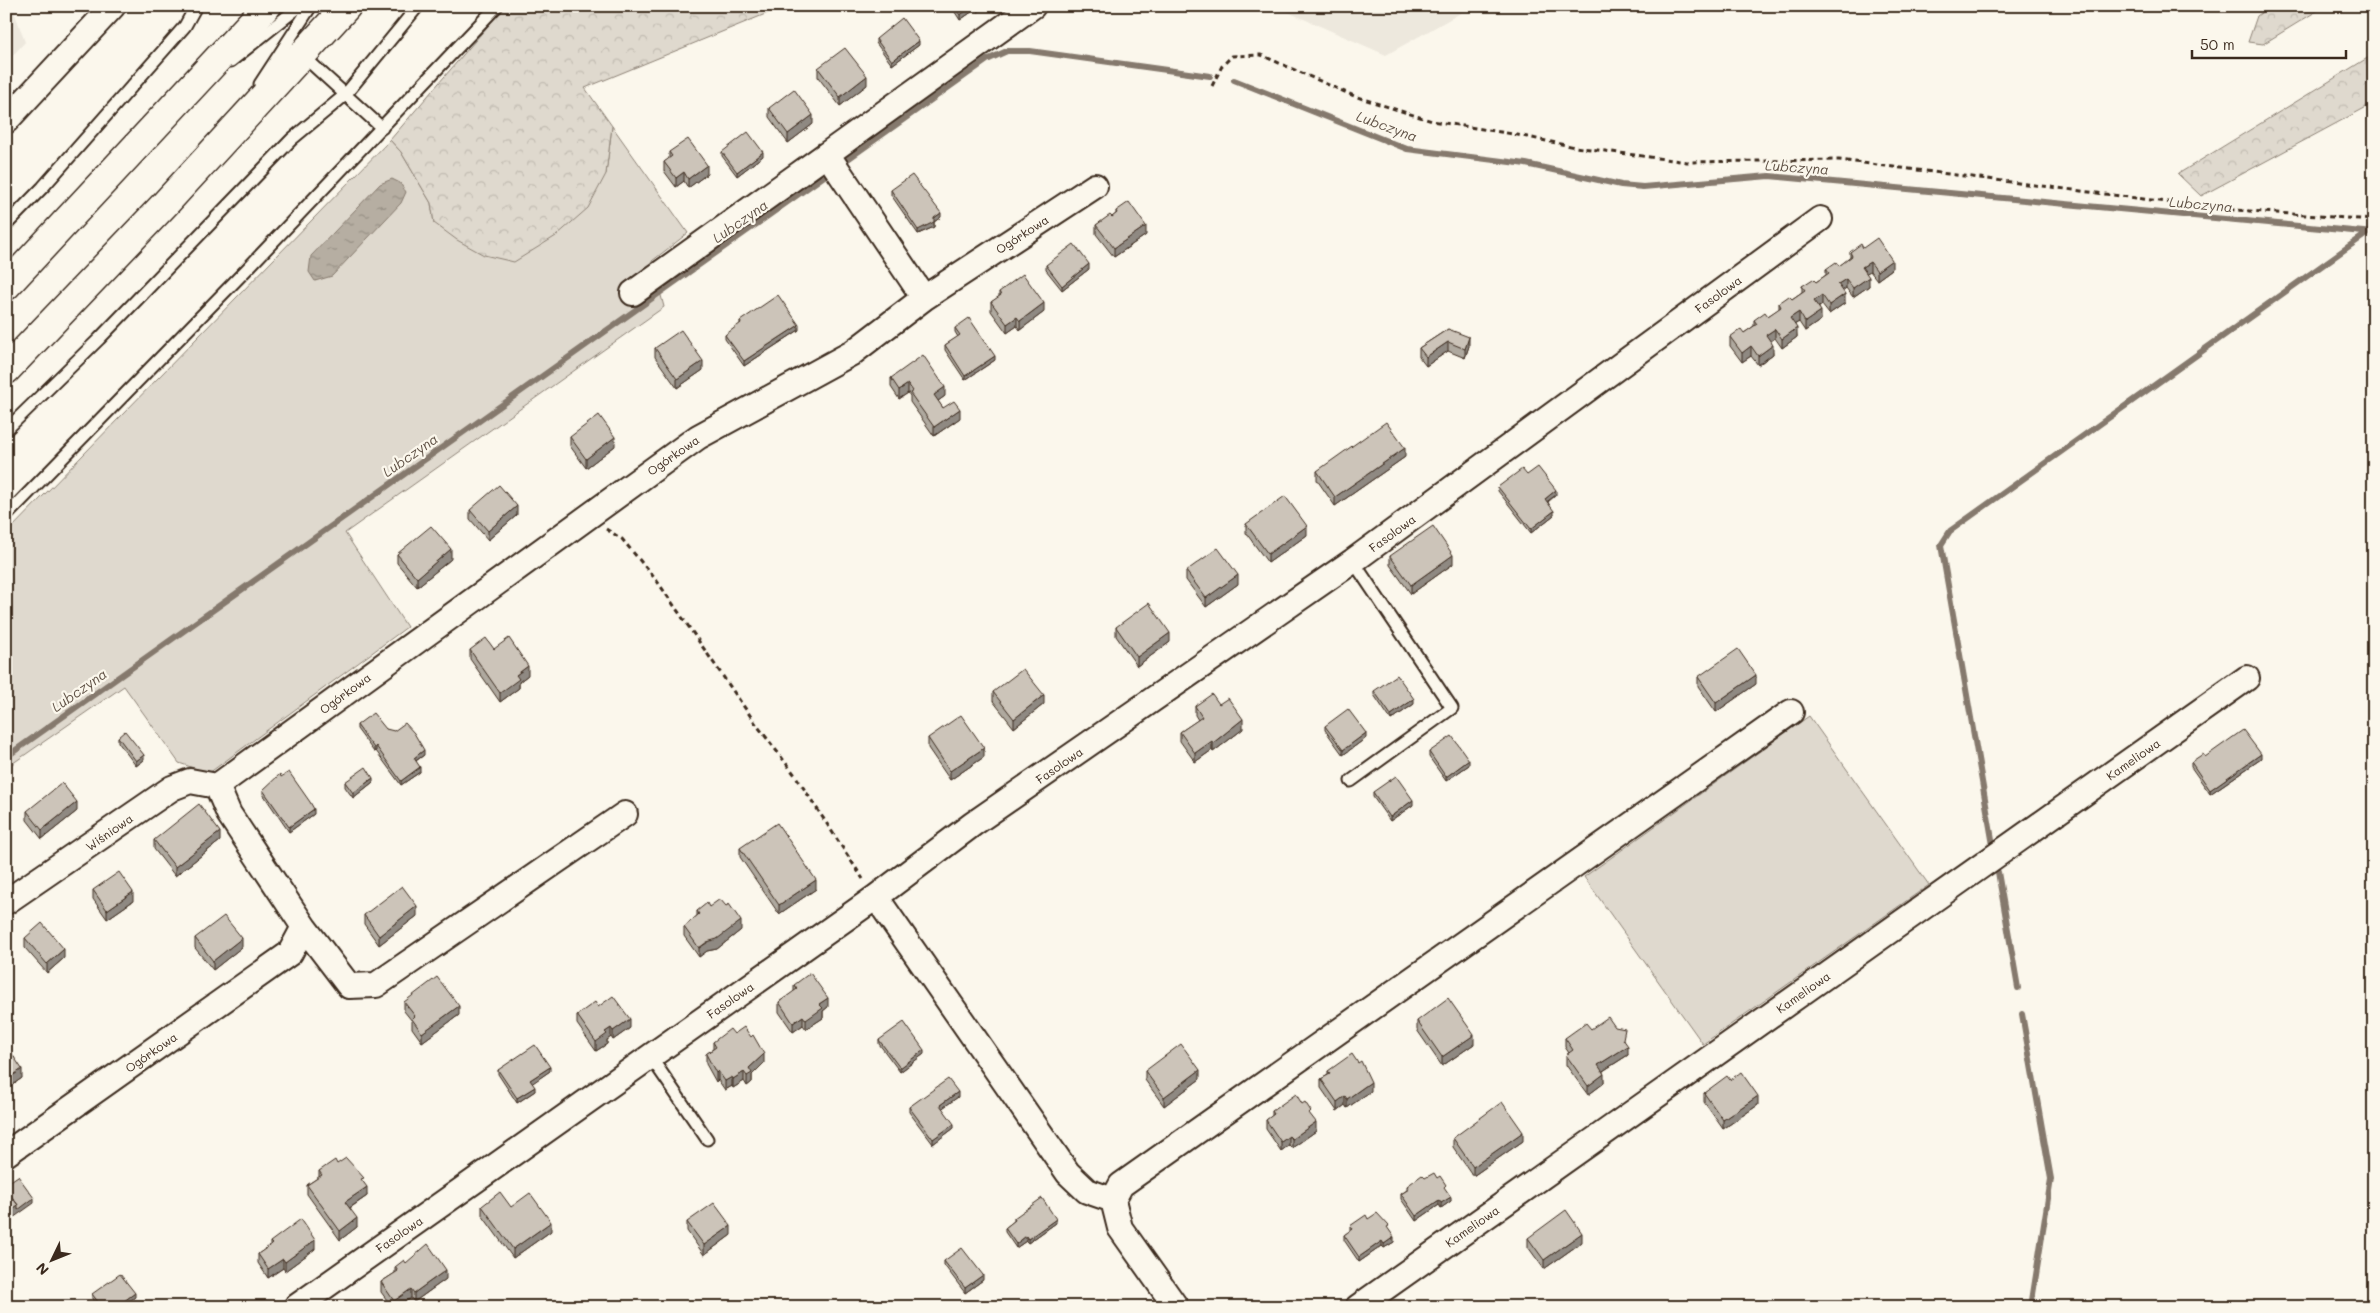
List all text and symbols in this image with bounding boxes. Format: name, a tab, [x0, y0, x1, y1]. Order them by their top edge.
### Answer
scale bar	[2192, 28, 2346, 60]
text: 50 m	[2200, 34, 2235, 54]
water label: Lubczyna	[1354, 106, 1420, 146]
water label: Lubczyna	[1765, 155, 1829, 179]
water label: Lubczyna	[2168, 192, 2234, 216]
water label: Lubczyna	[708, 195, 772, 247]
street label: Ogórkowa	[993, 211, 1051, 257]
street label: Fasolowa	[1691, 272, 1745, 316]
water label: Lubczyna	[378, 429, 442, 481]
street label: Ogórkowa	[644, 431, 702, 479]
street label: Fasolowa	[1365, 511, 1419, 555]
water label: Lubczyna	[47, 664, 111, 716]
street label: Ogórkowa	[316, 669, 374, 717]
street label: Kameliowa	[2103, 735, 2163, 783]
street label: Fasolowa	[1032, 743, 1086, 787]
street label: Wiśniowa	[82, 810, 136, 854]
street label: Kameliowa	[1773, 968, 1833, 1016]
street label: Fasolowa	[703, 978, 757, 1022]
street label: Ogórkowa	[122, 1028, 180, 1076]
street label: Kameliowa	[1442, 1202, 1502, 1250]
street label: Fasolowa	[372, 1212, 426, 1256]
north arrow	[28, 1236, 78, 1286]
text: N	[32, 1259, 53, 1280]

